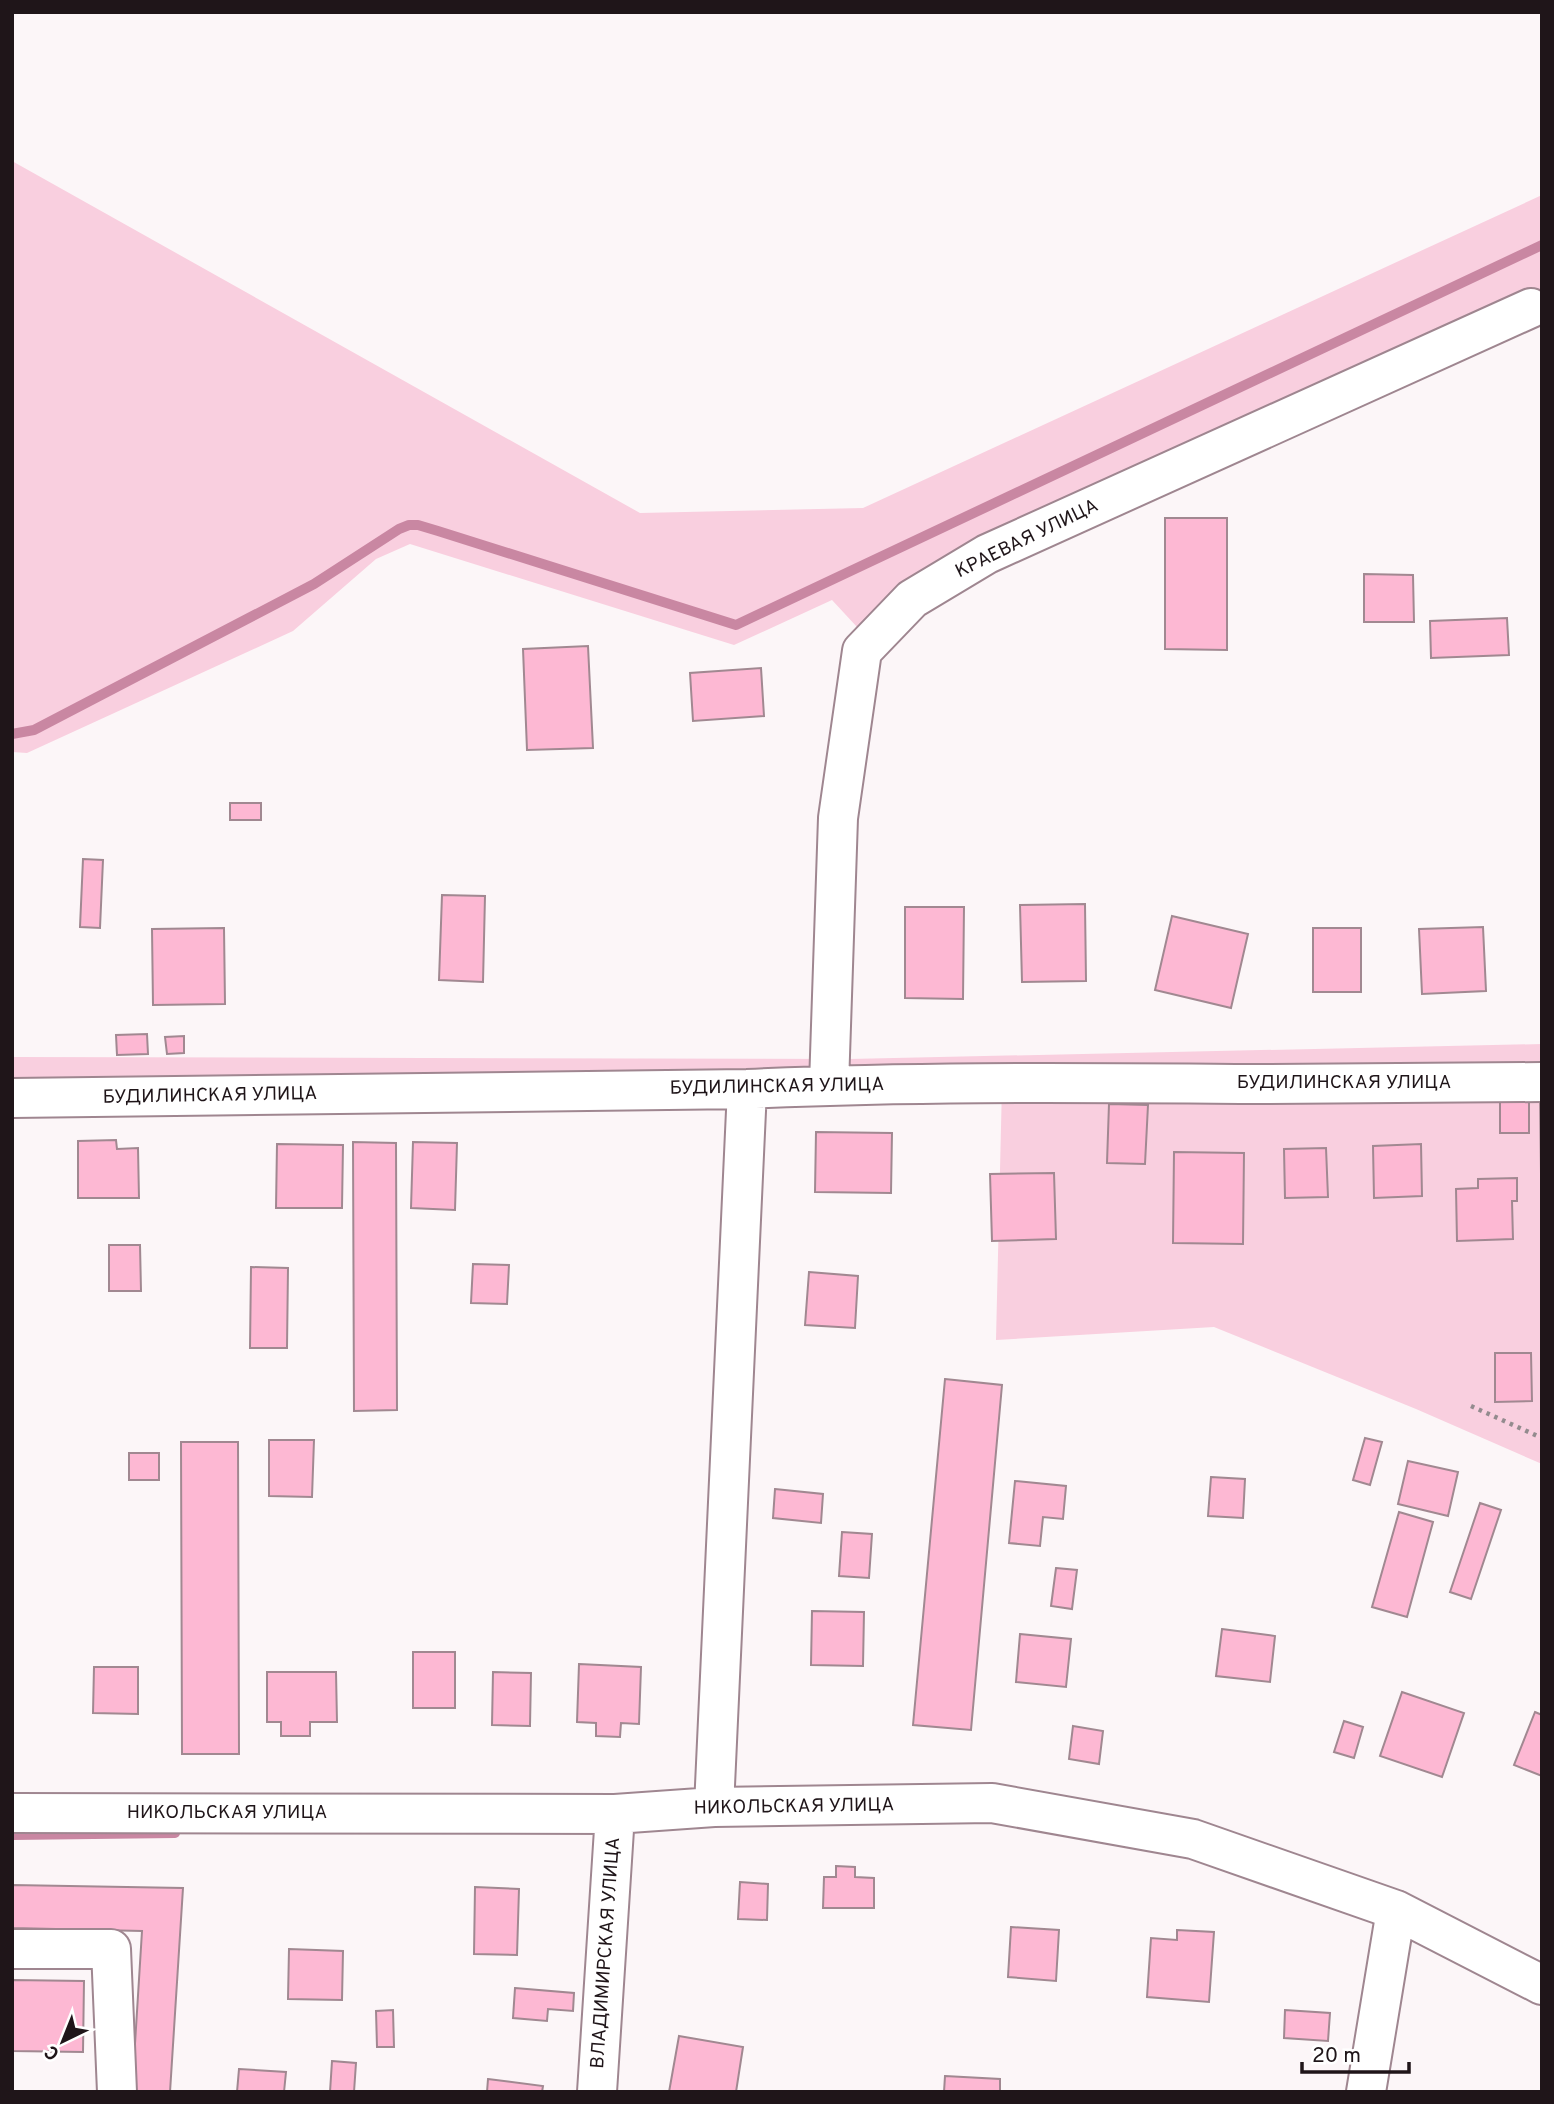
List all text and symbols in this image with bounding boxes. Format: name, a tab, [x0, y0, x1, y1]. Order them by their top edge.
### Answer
street label: КРАЕВАЯ УЛИЦА	[952, 494, 1102, 584]
street label: БУДИЛИНСКАЯ УЛИЦА	[1237, 1071, 1451, 1095]
street label: БУДИЛИНСКАЯ УЛИЦА	[670, 1073, 884, 1101]
street label: БУДИЛИНСКАЯ УЛИЦА	[103, 1082, 317, 1110]
street label: НИКОЛЬСКАЯ УЛИЦА	[693, 1793, 895, 1821]
street label: НИКОЛЬСКАЯ УЛИЦА	[127, 1801, 327, 1825]
street label: ВЛАДИМИРСКАЯ УЛИЦА	[586, 1837, 626, 2069]
north arrow	[28, 2006, 98, 2076]
scale bar	[1302, 2030, 1409, 2074]
text: С	[40, 2039, 65, 2065]
text: 20 m	[1312, 2043, 1361, 2070]

